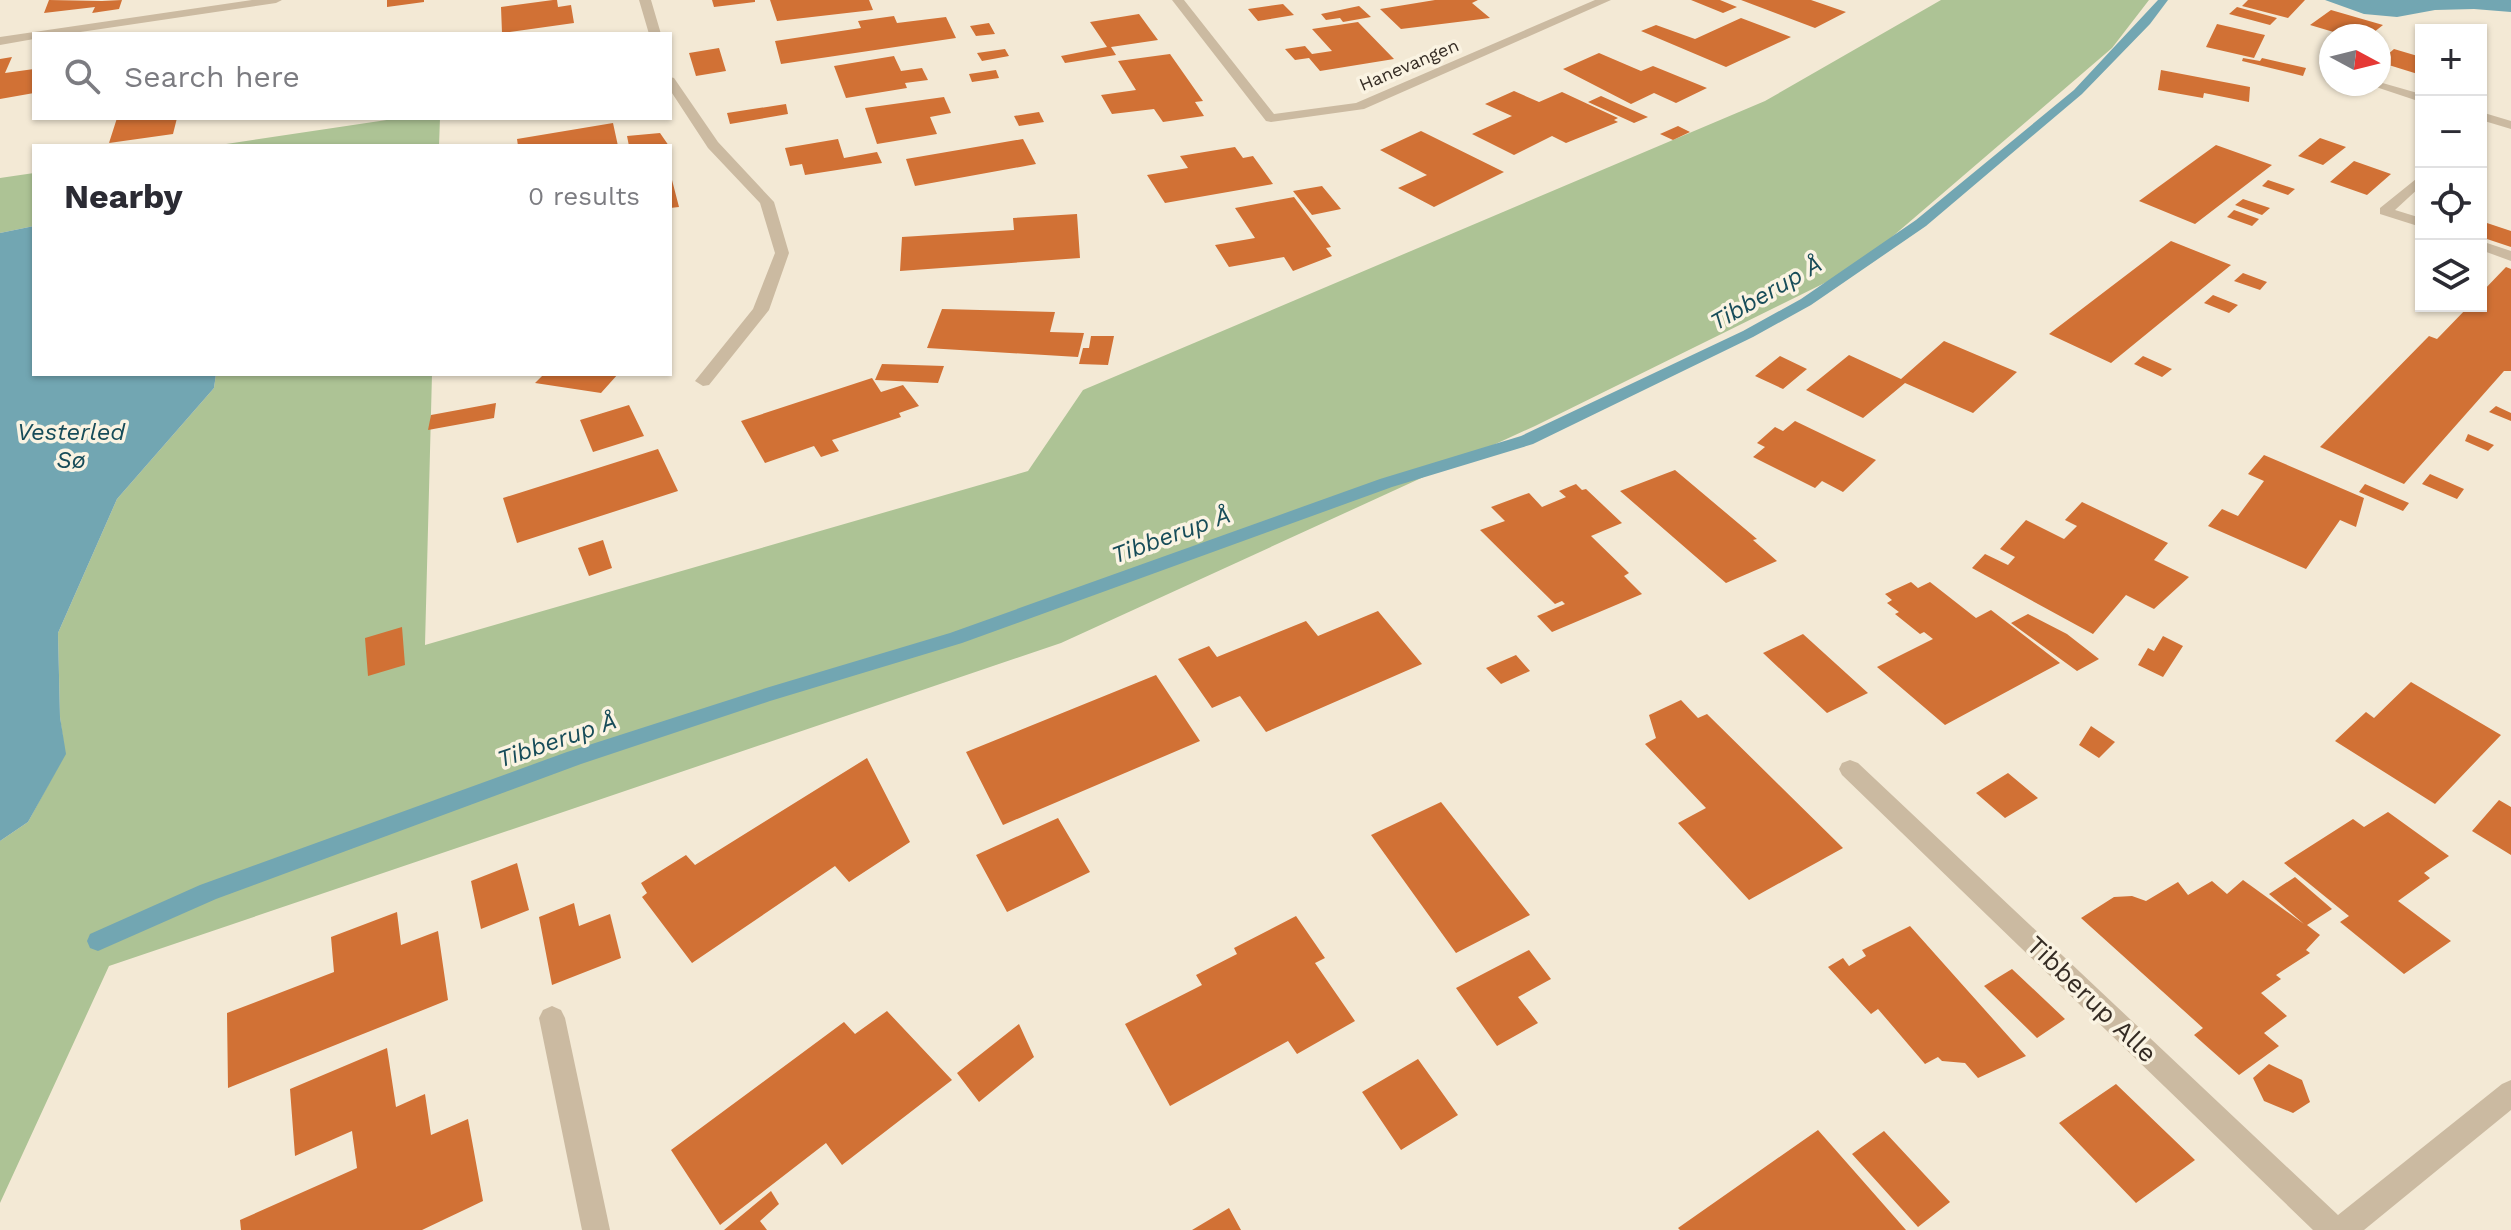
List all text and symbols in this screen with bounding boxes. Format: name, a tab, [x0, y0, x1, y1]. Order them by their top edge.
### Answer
north arrow	[2319, 24, 2391, 96]
map controls	[2415, 24, 2487, 312]
button: +	[2415, 24, 2487, 96]
search box	[32, 32, 672, 120]
street label: Hanevangen	[1356, 34, 1462, 95]
icon: search	[60, 54, 104, 98]
text: Search here	[124, 59, 300, 94]
button: −	[2415, 96, 2487, 168]
button: locate	[2415, 168, 2487, 240]
text: Nearby	[64, 176, 183, 216]
text: 0 results	[528, 181, 640, 211]
button: layers	[2415, 240, 2487, 312]
water label: Tibberup Å	[1705, 250, 1827, 336]
water label: Vesterled Sø	[17, 418, 126, 474]
water label: Tibberup Å	[1108, 501, 1234, 569]
water label: Tibberup Å	[494, 707, 620, 773]
street label: Tibberup Alle	[2021, 930, 2163, 1068]

